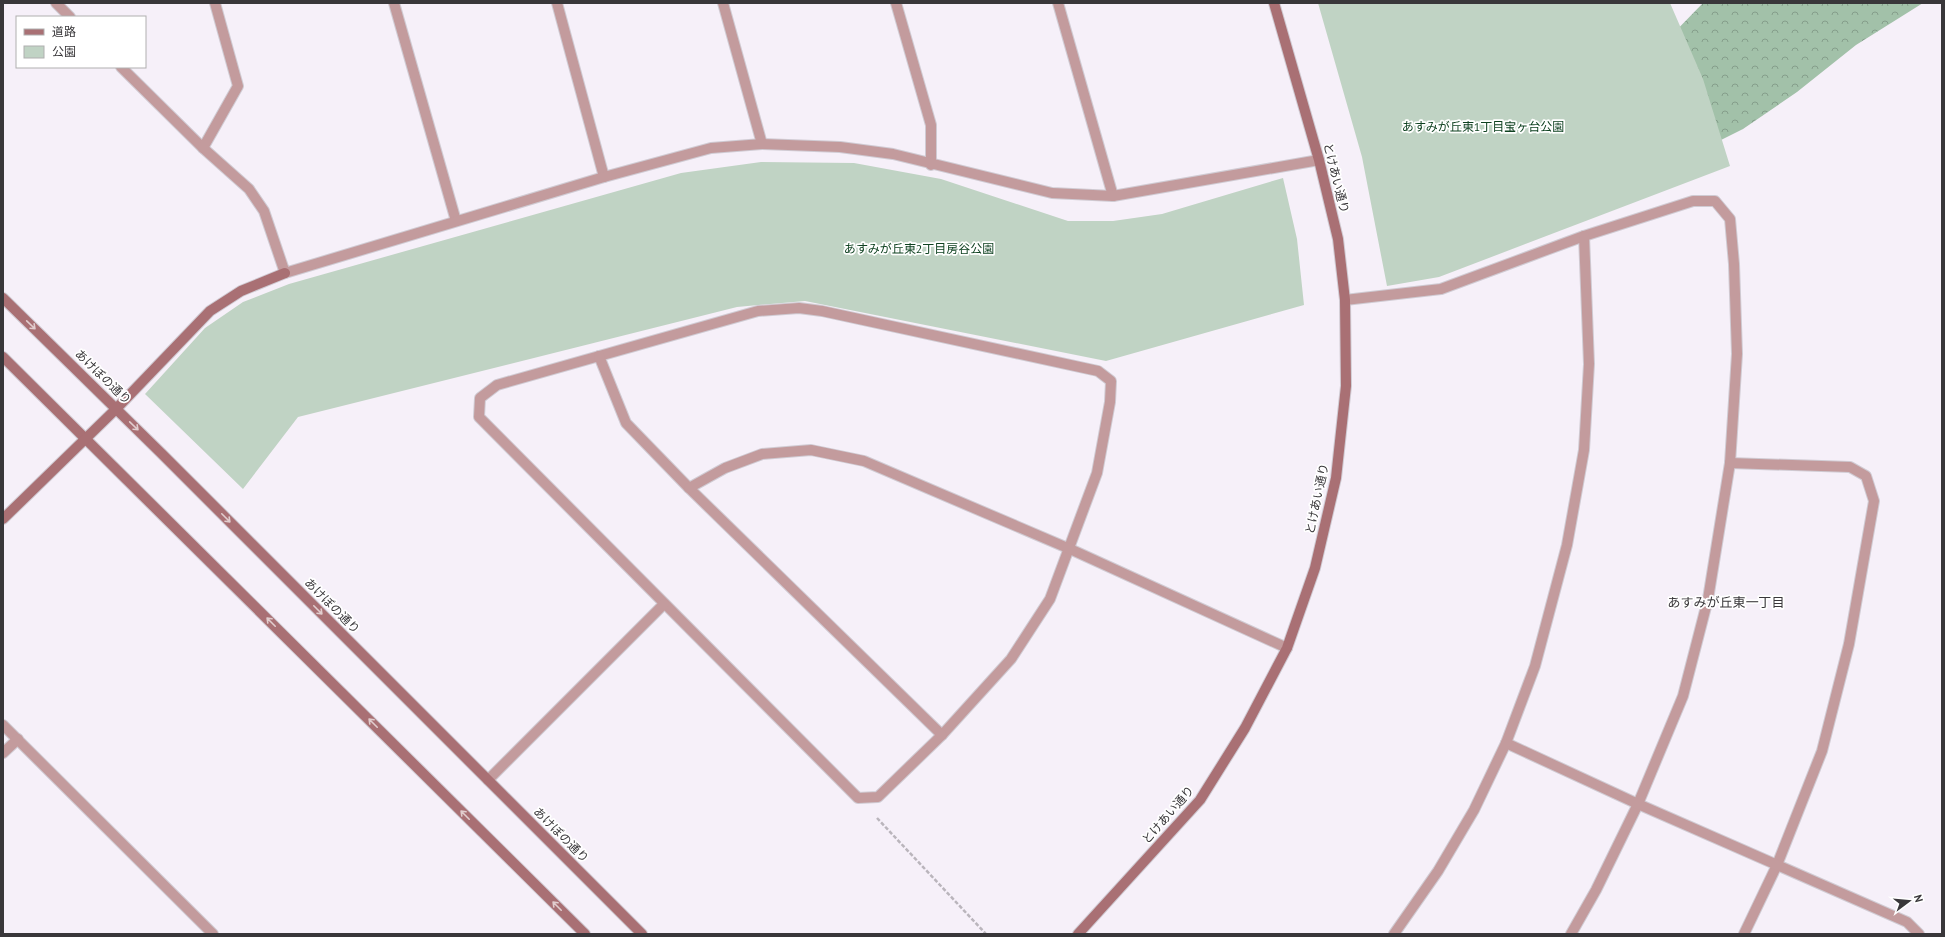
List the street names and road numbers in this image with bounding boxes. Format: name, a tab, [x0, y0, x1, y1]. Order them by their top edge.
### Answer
street label: とけあい通り	[1320, 141, 1352, 215]
street label: あけぼの通り	[72, 346, 134, 407]
street label: とけあい通り	[1302, 462, 1331, 536]
street label: あけぼの通り	[302, 575, 363, 636]
street label: とけあい通り	[1138, 783, 1197, 847]
street label: あけぼの通り	[531, 804, 592, 865]

